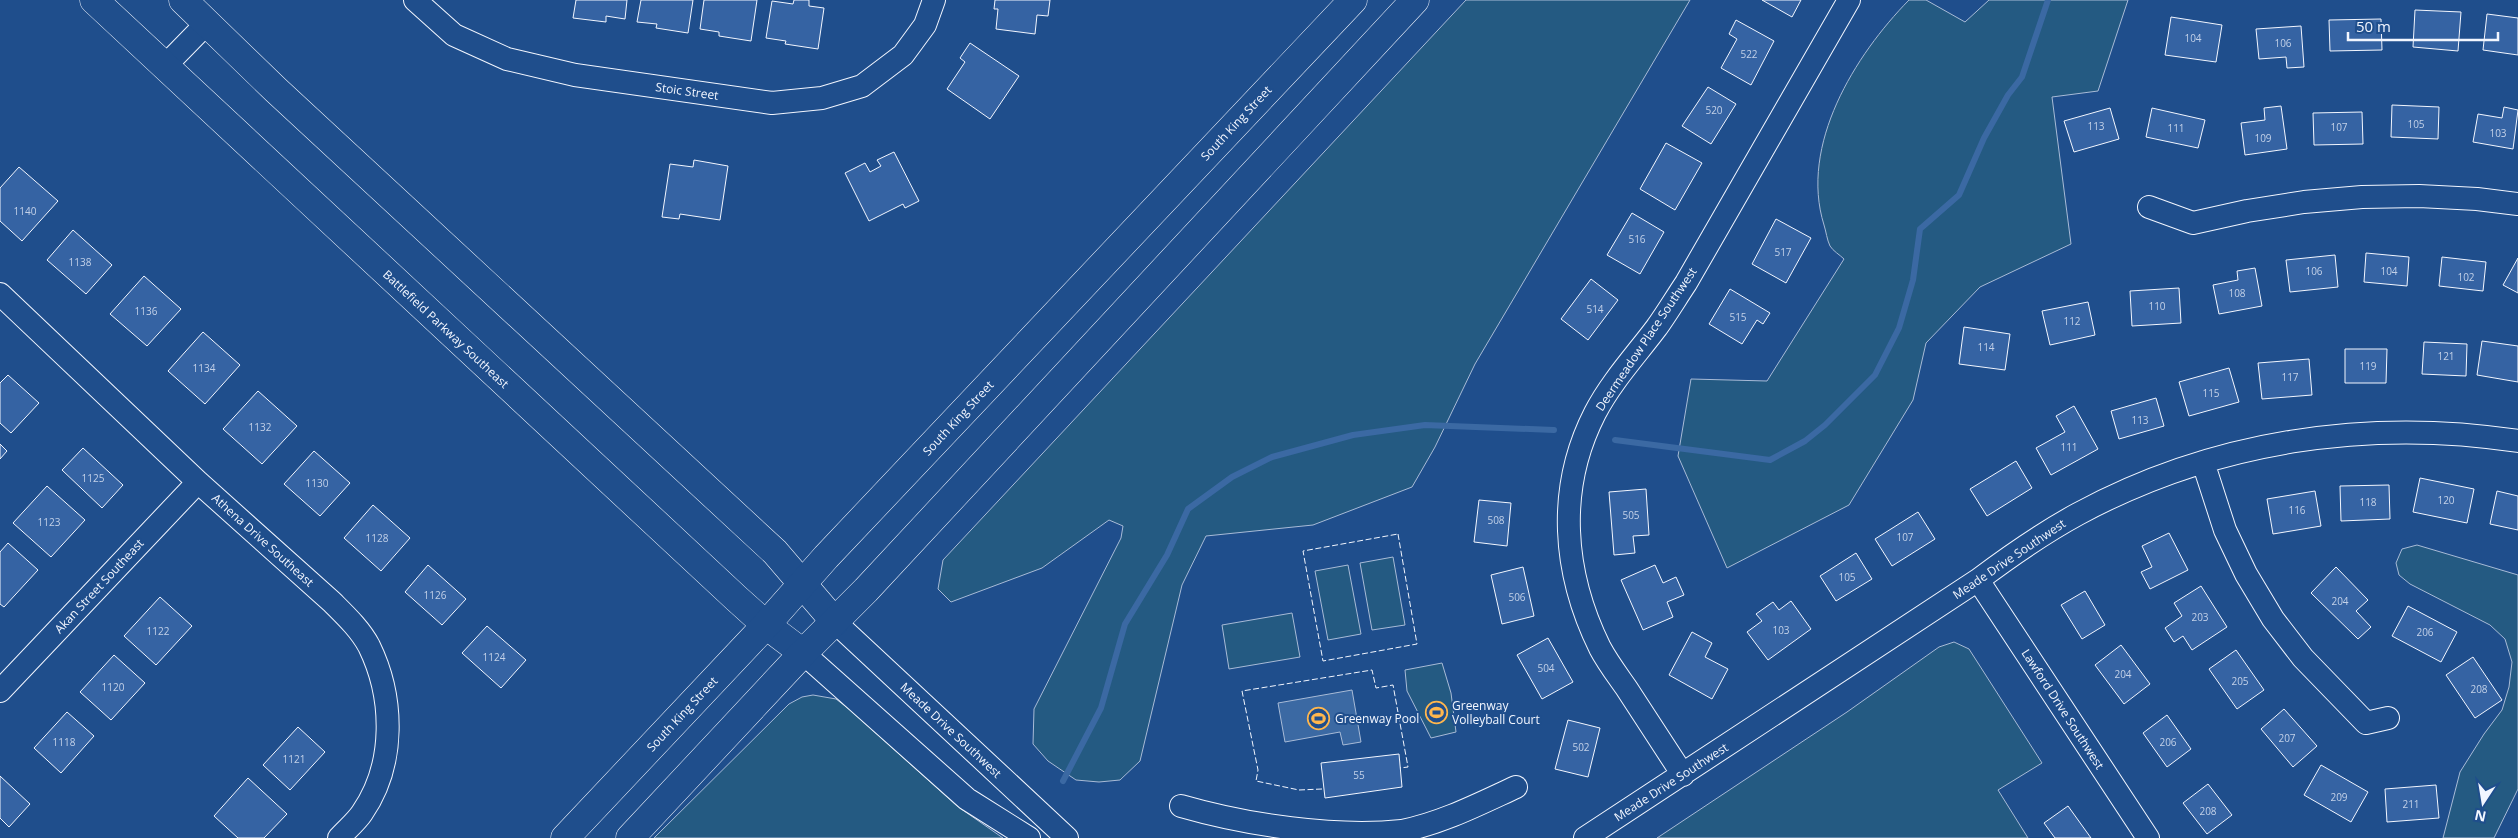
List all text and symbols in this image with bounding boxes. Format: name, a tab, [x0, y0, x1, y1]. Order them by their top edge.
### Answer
scale bar	[2348, 10, 2498, 42]
text: 50 m	[2356, 16, 2391, 36]
house number: 104	[2184, 31, 2202, 45]
house number: 106	[2274, 36, 2292, 50]
house number: 522	[1740, 47, 1758, 61]
street label: Stoic Street	[654, 78, 720, 104]
street label: South King Street	[1197, 82, 1275, 164]
house number: 520	[1705, 103, 1723, 117]
house number: 105	[2407, 117, 2425, 131]
house number: 113	[2087, 119, 2105, 133]
house number: 107	[2330, 120, 2348, 134]
house number: 111	[2167, 121, 2185, 135]
house number: 103	[2489, 126, 2507, 140]
house number: 109	[2254, 131, 2272, 145]
house number: 1140	[14, 204, 37, 218]
house number: 516	[1628, 232, 1646, 246]
house number: 517	[1774, 245, 1792, 259]
house number: 1138	[69, 255, 92, 269]
street label: Deermeadow Place Southwest	[1591, 264, 1701, 414]
house number: 106	[2305, 264, 2323, 278]
house number: 104	[2380, 264, 2398, 278]
street label: Battlefield Parkway Southeast	[379, 266, 513, 392]
house number: 102	[2457, 270, 2475, 284]
house number: 108	[2228, 286, 2246, 300]
house number: 110	[2148, 299, 2166, 313]
house number: 514	[1586, 302, 1604, 316]
house number: 1136	[135, 304, 158, 318]
house number: 515	[1729, 310, 1747, 324]
house number: 112	[2063, 314, 2081, 328]
house number: 114	[1977, 340, 1995, 354]
house number: 121	[2437, 349, 2455, 363]
house number: 119	[2359, 359, 2377, 373]
house number: 1134	[193, 361, 216, 375]
house number: 117	[2281, 370, 2299, 384]
street label: South King Street	[919, 377, 997, 459]
house number: 115	[2202, 386, 2220, 400]
house number: 113	[2131, 413, 2149, 427]
house number: 1132	[249, 420, 272, 434]
house number: 111	[2060, 440, 2078, 454]
house number: 1125	[82, 471, 105, 485]
house number: 1130	[306, 476, 329, 490]
street label: Athena Drive Southeast	[208, 490, 318, 590]
house number: 120	[2437, 493, 2455, 507]
house number: 118	[2359, 495, 2377, 509]
house number: 116	[2288, 503, 2306, 517]
house number: 505	[1622, 508, 1640, 522]
house number: 508	[1487, 513, 1505, 527]
house number: 1123	[38, 515, 61, 529]
street label: Meade Drive Southwest	[1949, 515, 2069, 603]
house number: 107	[1896, 530, 1914, 544]
house number: 1128	[366, 531, 389, 545]
street label: Akan Street Southeast	[51, 535, 147, 637]
house number: 105	[1838, 570, 1856, 584]
house number: 1126	[424, 588, 447, 602]
house number: 506	[1508, 590, 1526, 604]
house number: 204	[2331, 594, 2349, 608]
house number: 203	[2191, 610, 2209, 624]
house number: 103	[1772, 623, 1790, 637]
house number: 1122	[147, 624, 170, 638]
house number: 206	[2416, 625, 2434, 639]
street label: Lawford Drive Southwest	[2018, 646, 2108, 772]
house number: 1124	[483, 650, 506, 664]
house number: 504	[1537, 661, 1555, 675]
house number: 204	[2114, 667, 2132, 681]
street label: South King Street	[643, 673, 721, 755]
house number: 205	[2231, 674, 2249, 688]
street label: Meade Drive Southwest	[897, 679, 1005, 781]
house number: 1120	[102, 680, 125, 694]
house number: 208	[2470, 682, 2488, 696]
place label: Greenway Volleyball Court	[1452, 697, 1540, 728]
sports icon: Greenway Volleyball Court	[1424, 700, 1448, 724]
sports icon: Greenway Pool	[1307, 706, 1331, 730]
place label: Greenway Pool	[1335, 710, 1419, 727]
house number: 207	[2278, 731, 2296, 745]
house number: 1118	[53, 735, 76, 749]
house number: 206	[2159, 735, 2177, 749]
street label: Meade Drive Southwest	[1611, 739, 1731, 825]
house number: 502	[1572, 740, 1590, 754]
house number: 1121	[283, 752, 305, 766]
house number: 55	[1353, 768, 1365, 782]
north arrow	[2458, 778, 2508, 828]
house number: 209	[2330, 790, 2348, 804]
house number: 211	[2402, 797, 2420, 811]
house number: 208	[2199, 804, 2217, 818]
text: N	[2473, 806, 2488, 827]

